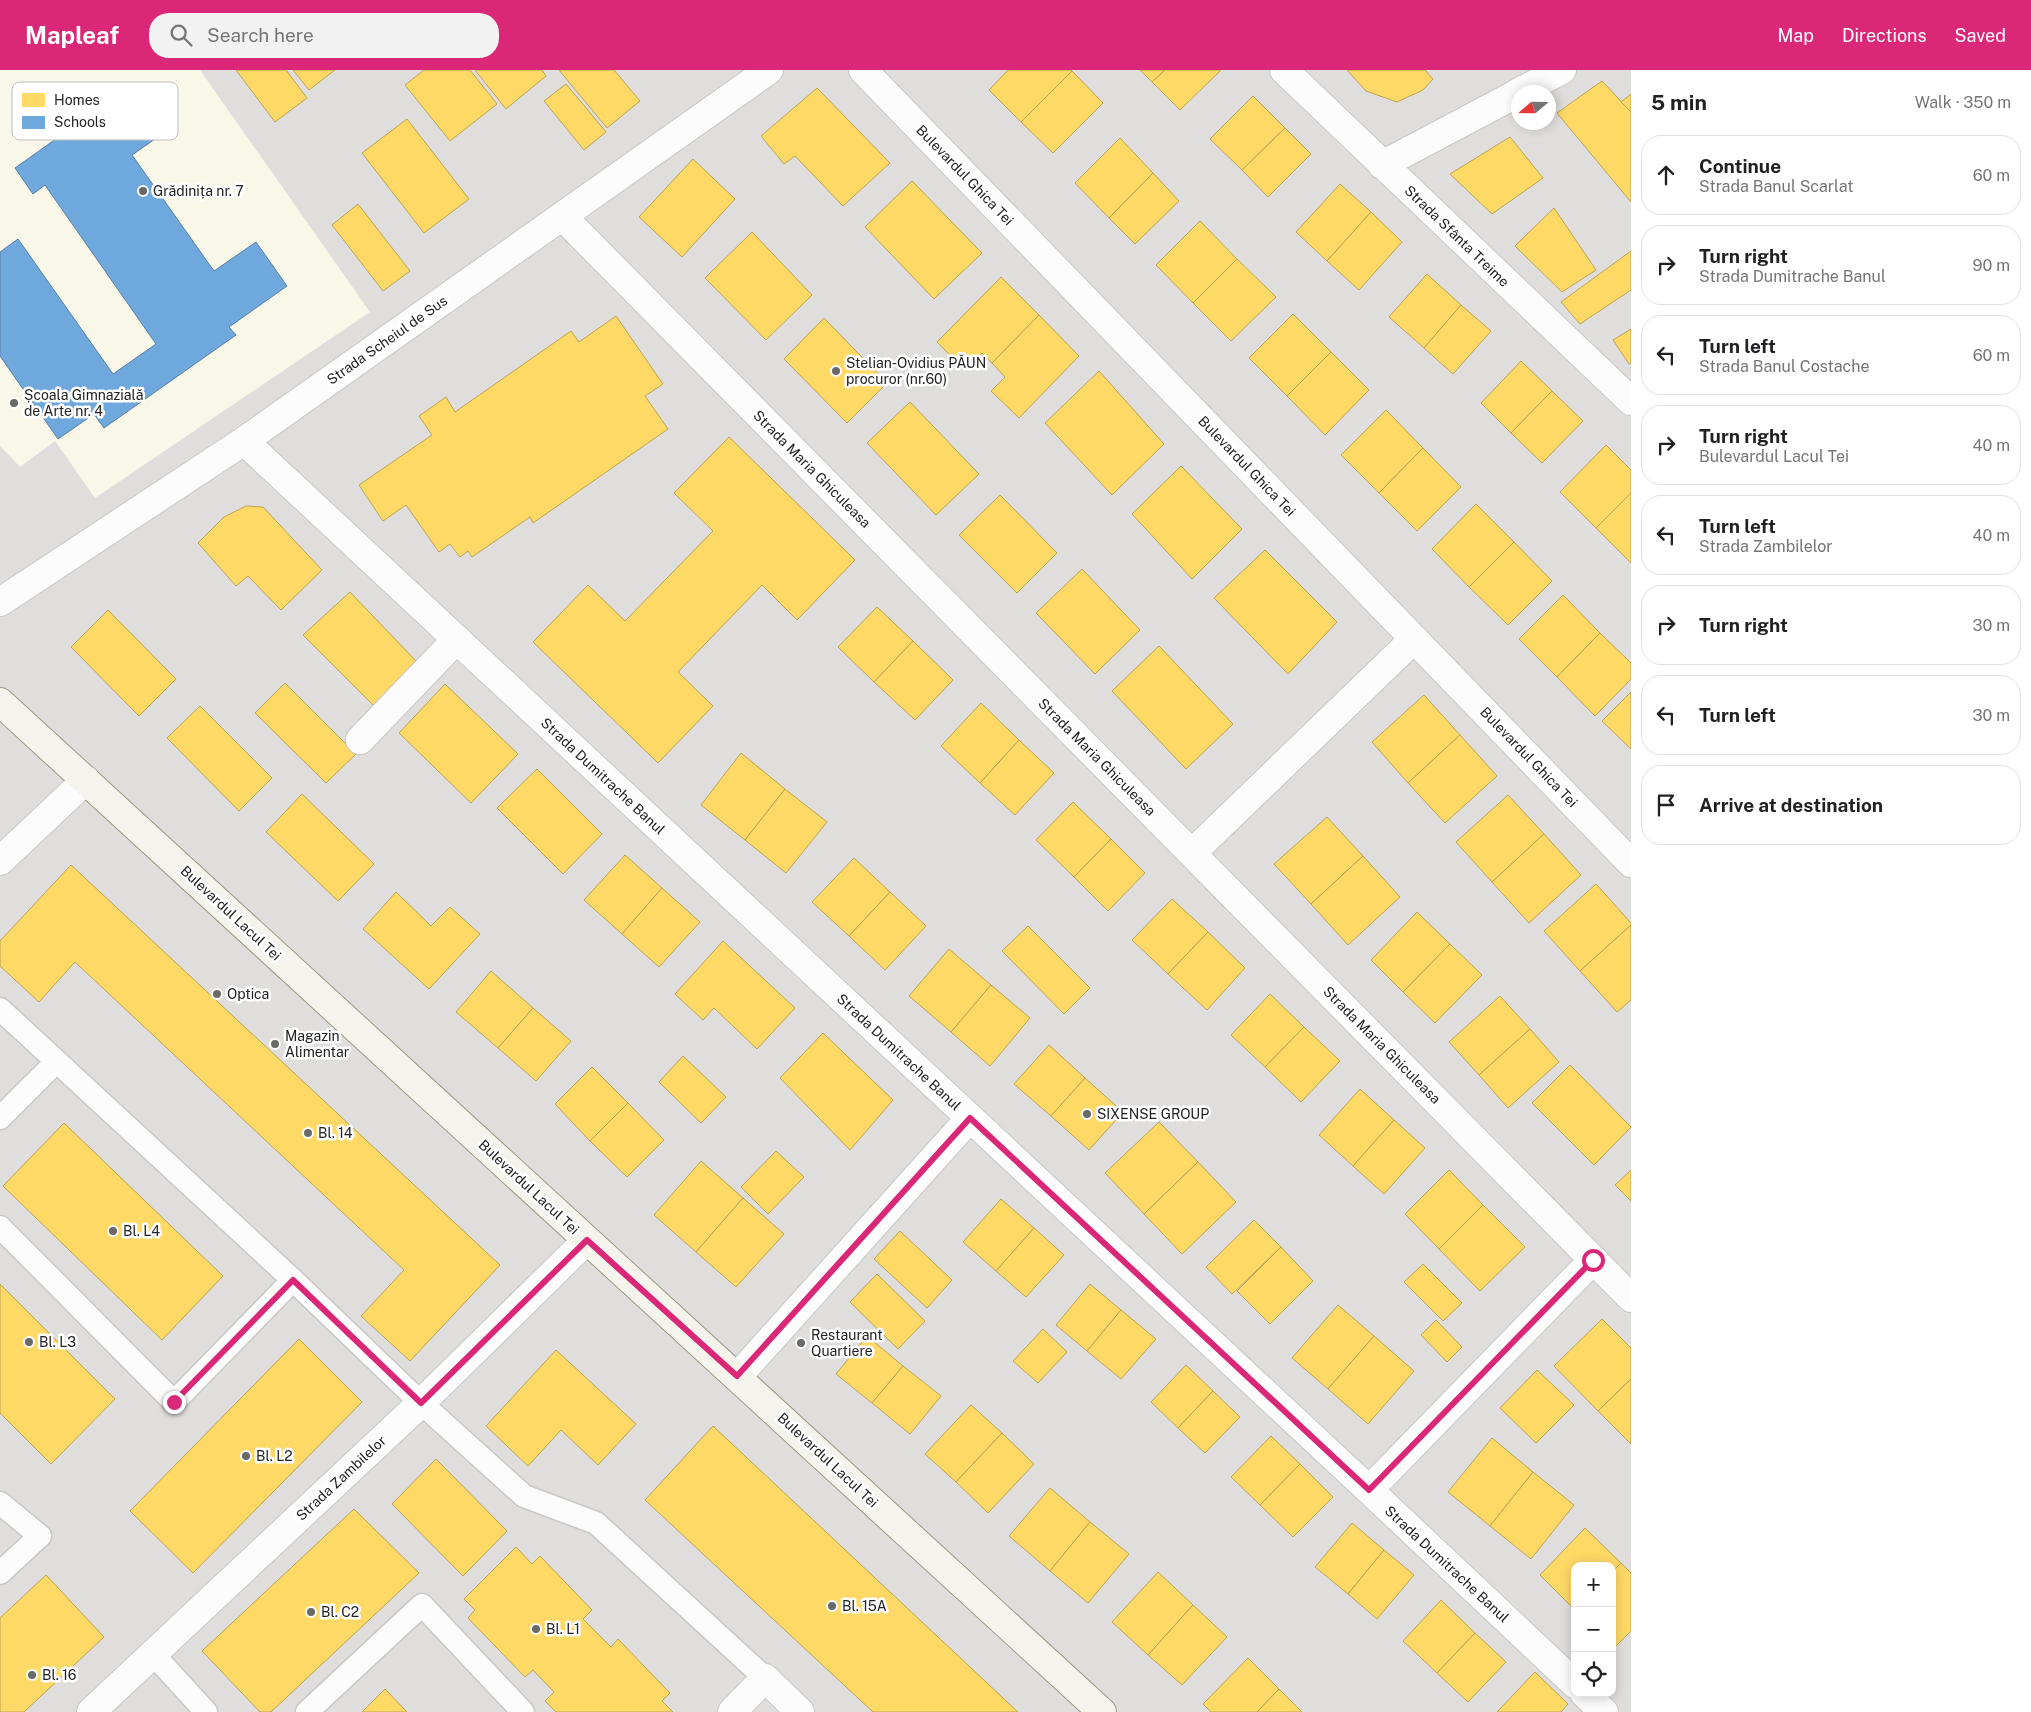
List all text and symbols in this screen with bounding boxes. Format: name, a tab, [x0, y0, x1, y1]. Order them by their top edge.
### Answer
search box	[149, 13, 499, 58]
text: Mapleaf	[25, 21, 119, 49]
icon: search	[167, 21, 195, 49]
text: Search here	[207, 24, 314, 46]
text: Map	[1777, 25, 1814, 46]
text: Directions	[1842, 25, 1927, 46]
text: Saved	[1955, 25, 2006, 46]
legend	[12, 82, 178, 140]
north arrow	[1511, 85, 1556, 130]
text: 5 min	[1651, 90, 1707, 115]
text: Homes	[54, 92, 100, 108]
text: Walk · 350 m	[1915, 93, 2011, 112]
text: Schools	[54, 114, 106, 130]
street label: Bulevardul Ghica Tei	[913, 122, 1017, 228]
text: Continue	[1699, 155, 1781, 177]
icon: ahead	[1652, 161, 1680, 189]
text: 60 m	[1973, 166, 2010, 185]
text: Strada Banul Scarlat	[1699, 177, 1854, 196]
street label: Strada Sfânta Treime	[1402, 182, 1513, 290]
place label: Grădinița nr. 7	[153, 183, 244, 199]
marker: Grădinița nr. 7	[137, 185, 149, 197]
text: Turn right	[1699, 245, 1788, 267]
icon: right	[1652, 251, 1680, 279]
text: 90 m	[1973, 256, 2010, 275]
text: Strada Dumitrache Banul	[1699, 267, 1886, 286]
street label: Strada Scheiul de Sus	[324, 292, 450, 388]
text: Turn left	[1699, 335, 1776, 357]
icon: left	[1652, 341, 1680, 369]
text: 60 m	[1973, 346, 2010, 365]
place label: Stelian-Ovidius PĂUN procuror (nr.60)	[846, 354, 986, 387]
text: Strada Banul Costache	[1699, 357, 1869, 376]
marker: Stelian-Ovidius PĂUN procuror (nr.60)	[830, 365, 842, 377]
place label: Școala Gimnazială de Arte nr. 4	[24, 387, 143, 419]
marker: Școala Gimnazială de Arte nr. 4	[8, 397, 20, 409]
street label: Strada Maria Ghiculeasa	[750, 407, 874, 531]
street label: Bulevardul Ghica Tei	[1195, 413, 1299, 519]
text: Turn right	[1699, 425, 1788, 447]
icon: right	[1652, 431, 1680, 459]
text: 40 m	[1972, 436, 2010, 455]
text: Bulevardul Lacul Tei	[1699, 447, 1849, 466]
text: Turn left	[1699, 515, 1776, 537]
icon: left	[1652, 521, 1680, 549]
text: 40 m	[1972, 526, 2010, 545]
text: Strada Zambilelor	[1699, 537, 1833, 556]
icon: right	[1652, 611, 1680, 639]
text: Turn right	[1699, 614, 1788, 636]
text: 30 m	[1973, 616, 2010, 635]
street label: Strada Maria Ghiculeasa	[1035, 695, 1159, 819]
icon: left	[1652, 701, 1680, 729]
street label: Bulevardul Ghica Tei	[1477, 704, 1581, 810]
text: Turn left	[1699, 704, 1776, 726]
text: 30 m	[1973, 706, 2010, 725]
street label: Strada Dumitrache Banul	[538, 714, 668, 838]
icon: arrive	[1652, 791, 1680, 819]
text: Arrive at destination	[1699, 794, 1883, 816]
street label: Bulevardul Lacul Tei	[178, 862, 284, 964]
street label: Strada Maria Ghiculeasa	[1320, 983, 1444, 1107]
place label: Optica	[227, 986, 269, 1002]
marker: Optica	[211, 988, 223, 1000]
street label: Strada Dumitrache Banul	[834, 990, 964, 1114]
place label: Magazin Alimentar	[285, 1028, 349, 1060]
marker: Magazin Alimentar	[269, 1038, 281, 1050]
place label: SIXENSE GROUP	[1097, 1106, 1209, 1122]
marker: SIXENSE GROUP	[1081, 1108, 1093, 1120]
place label: Bl. 14	[318, 1125, 353, 1141]
marker: Bl. 14	[302, 1127, 314, 1139]
street label: Bulevardul Lacul Tei	[476, 1136, 582, 1238]
place label: Bl. L4	[123, 1223, 160, 1239]
marker: Bl. L4	[107, 1225, 119, 1237]
route start	[1582, 1249, 1605, 1272]
place label: Restaurant Quartiere	[811, 1327, 883, 1359]
place label: Bl. L3	[39, 1334, 76, 1350]
marker: Bl. L3	[23, 1336, 35, 1348]
marker: Restaurant Quartiere	[795, 1337, 807, 1349]
route end	[163, 1391, 186, 1414]
street label: Bulevardul Lacul Tei	[775, 1409, 881, 1511]
street label: Strada Zambilelor	[293, 1432, 389, 1524]
place label: Bl. L2	[256, 1448, 293, 1464]
marker: Bl. L2	[240, 1450, 252, 1462]
street label: Strada Dumitrache Banul	[1382, 1502, 1512, 1626]
map controls	[1571, 1562, 1616, 1697]
button: +	[1571, 1562, 1616, 1607]
place label: Bl. 15A	[842, 1598, 887, 1614]
marker: Bl. 15A	[826, 1600, 838, 1612]
place label: Bl. C2	[321, 1604, 359, 1620]
marker: Bl. C2	[305, 1606, 317, 1618]
button: −	[1571, 1607, 1616, 1652]
place label: Bl. L1	[546, 1621, 580, 1637]
marker: Bl. L1	[530, 1623, 542, 1635]
button: locate	[1571, 1652, 1616, 1697]
place label: Bl. 16	[42, 1667, 77, 1683]
marker: Bl. 16	[26, 1669, 38, 1681]

